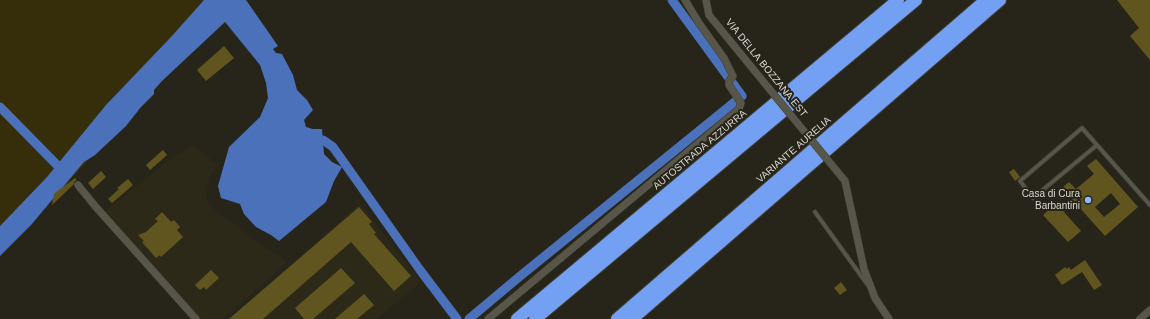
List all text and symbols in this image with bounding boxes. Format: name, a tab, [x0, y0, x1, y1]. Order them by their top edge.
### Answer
street label: VIA DELLA BOZZANA EST	[723, 17, 809, 119]
street label: AUTOSTRADA AZZURRA	[651, 107, 749, 193]
street label: VARIANTE AURELIA	[754, 114, 834, 186]
place label: Casa di Cura Barbantini	[1022, 188, 1080, 212]
marker: Casa di Cura Barbantini	[1083, 195, 1093, 205]

